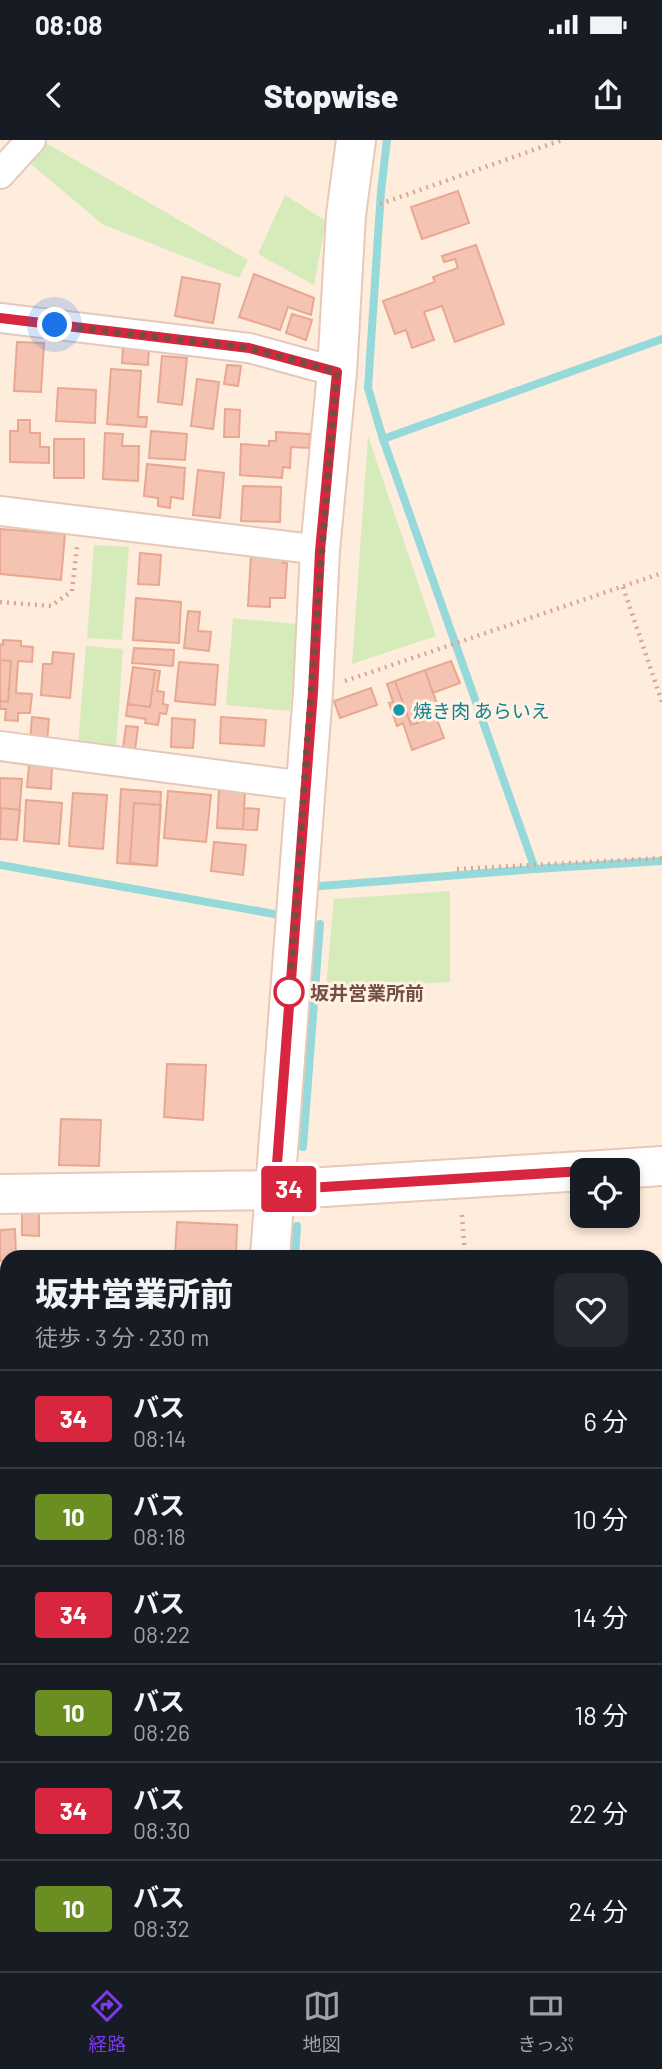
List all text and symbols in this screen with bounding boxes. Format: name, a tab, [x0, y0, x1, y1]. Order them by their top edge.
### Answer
text: 08:08	[35, 9, 102, 40]
icon: back	[35, 76, 73, 114]
text: Stopwise	[264, 76, 398, 114]
icon: share	[589, 76, 627, 114]
your location	[37, 307, 72, 342]
place label: 焼き肉 あらいえ	[413, 699, 550, 722]
marker: 焼き肉 あらいえ	[391, 702, 407, 718]
marker: 坂井営業所前	[274, 977, 304, 1007]
place label: 坂井営業所前	[310, 981, 424, 1004]
map controls	[570, 1158, 640, 1228]
button: locate	[570, 1158, 640, 1228]
line badge: 34	[258, 1166, 320, 1212]
text: 34	[275, 1174, 303, 1203]
text: 坂井営業所前	[35, 1273, 233, 1313]
button: heart	[554, 1273, 628, 1347]
text: 徒歩 · 3 分 · 230 m	[35, 1323, 209, 1351]
text: バス	[133, 1391, 185, 1422]
text: 34	[60, 1404, 87, 1433]
text: 6 分	[583, 1405, 628, 1436]
text: 08:14	[133, 1424, 187, 1452]
text: バス	[133, 1489, 185, 1520]
text: 10	[62, 1502, 85, 1531]
text: 10 分	[573, 1503, 628, 1534]
text: 08:18	[133, 1522, 186, 1550]
text: バス	[133, 1587, 185, 1618]
text: 34	[60, 1600, 87, 1629]
text: 14 分	[573, 1601, 628, 1632]
text: 08:22	[133, 1620, 190, 1648]
text: バス	[133, 1685, 185, 1716]
text: 10	[62, 1698, 85, 1727]
text: 18 分	[574, 1699, 628, 1730]
text: 08:26	[133, 1718, 190, 1746]
text: バス	[133, 1783, 185, 1814]
text: 34	[60, 1796, 87, 1825]
text: 22 分	[569, 1797, 628, 1828]
text: 08:30	[133, 1816, 191, 1844]
text: バス	[133, 1881, 185, 1912]
text: 10	[62, 1894, 85, 1923]
text: 24 分	[569, 1895, 628, 1926]
text: 08:32	[133, 1914, 190, 1942]
tab: 経路	[88, 1987, 126, 2056]
tab: 地図	[303, 1987, 341, 2056]
tab: きっぷ	[517, 1987, 574, 2056]

